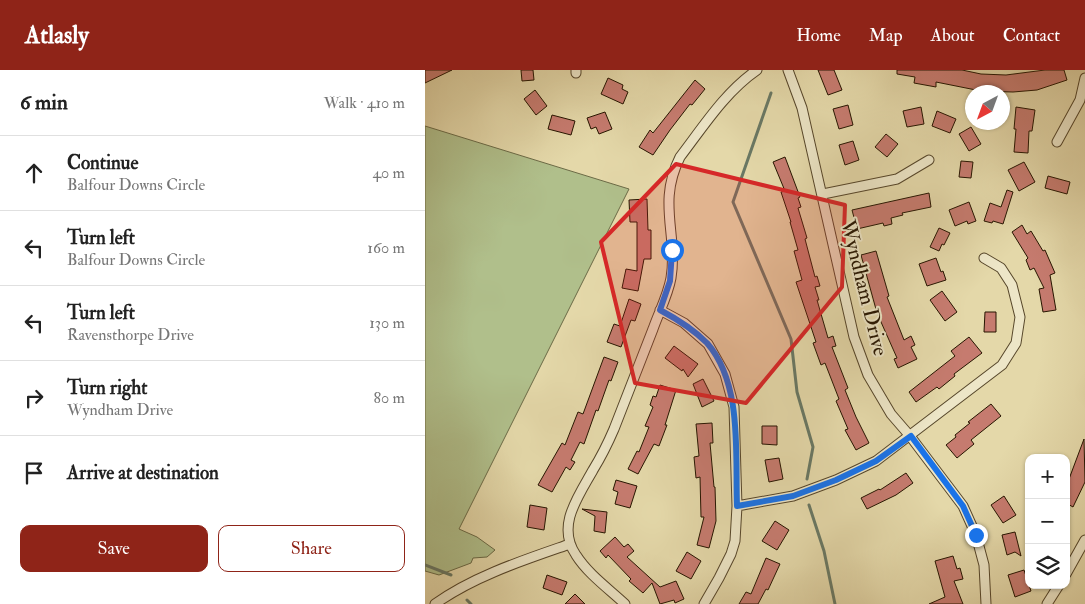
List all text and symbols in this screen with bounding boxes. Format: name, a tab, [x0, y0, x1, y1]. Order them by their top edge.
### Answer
text: Atlasly	[25, 20, 89, 51]
text: Home	[796, 24, 841, 47]
text: Map	[869, 24, 903, 47]
text: About	[931, 24, 975, 47]
text: Contact	[1003, 24, 1060, 47]
north arrow	[965, 85, 1010, 130]
text: 6 min	[20, 89, 68, 116]
text: Walk · 410 m	[324, 93, 405, 113]
text: Continue	[67, 151, 138, 175]
icon: ahead	[20, 159, 48, 187]
text: 40 m	[372, 163, 405, 183]
text: Balfour Downs Circle	[67, 175, 205, 195]
street label: Wyndham Drive	[834, 216, 894, 359]
text: Turn left	[67, 226, 135, 250]
icon: left	[20, 234, 48, 262]
text: 160 m	[367, 238, 405, 258]
route start	[661, 239, 684, 262]
text: Balfour Downs Circle	[67, 250, 205, 270]
text: Turn left	[67, 301, 135, 325]
icon: left	[20, 309, 48, 337]
text: 130 m	[369, 313, 405, 333]
text: Ravensthorpe Drive	[67, 325, 194, 345]
text: Turn right	[67, 376, 147, 400]
icon: right	[20, 384, 48, 412]
text: 80 m	[374, 388, 405, 408]
text: Wyndham Drive	[67, 400, 173, 420]
map controls	[1025, 454, 1070, 589]
button: +	[1025, 454, 1070, 499]
icon: arrive	[20, 459, 48, 487]
text: Arrive at destination	[67, 461, 219, 485]
button: −	[1025, 499, 1070, 544]
route end	[965, 524, 988, 547]
button: Save	[20, 525, 208, 572]
button: Share	[218, 525, 405, 572]
button: layers	[1025, 544, 1070, 589]

